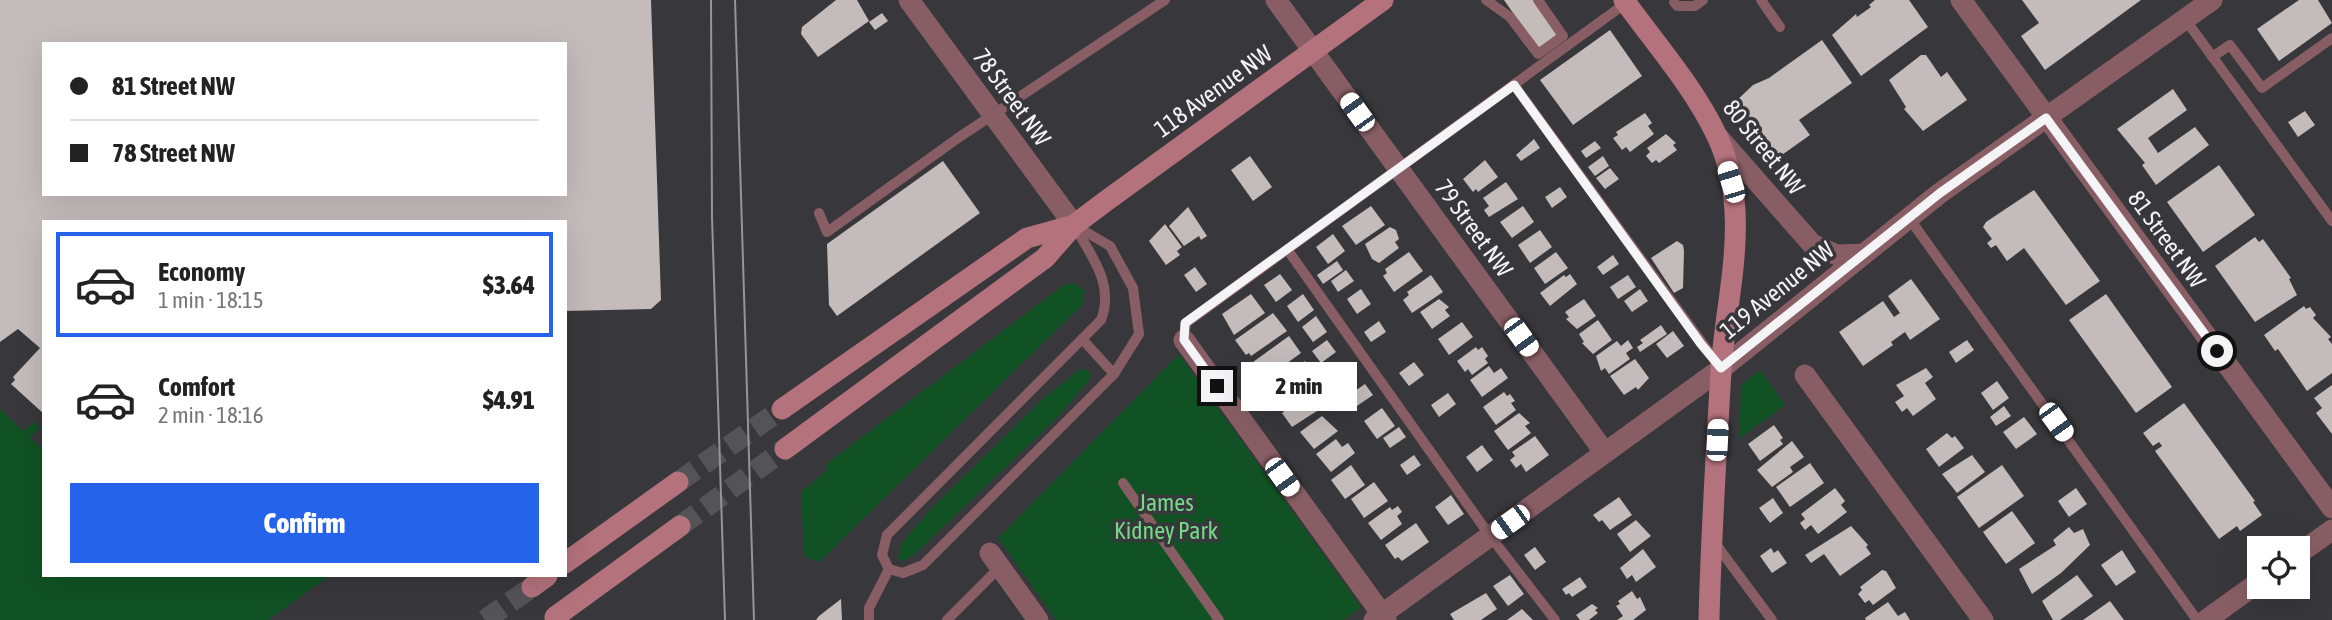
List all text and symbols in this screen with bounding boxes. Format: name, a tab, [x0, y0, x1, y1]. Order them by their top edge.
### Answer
street label: 118 Avenue NW	[1149, 39, 1277, 143]
street label: 78 Street NW	[968, 43, 1057, 151]
text: 81 Street NW	[112, 71, 235, 101]
car	[1337, 89, 1378, 135]
street label: 80 Street NW	[1718, 94, 1811, 200]
text: 78 Street NW	[112, 138, 235, 168]
car	[1715, 159, 1748, 205]
street label: 79 Street NW	[1430, 174, 1519, 282]
street label: 81 Street NW	[2123, 185, 2212, 293]
street label: 119 Avenue NW	[1715, 236, 1840, 344]
icon: car	[74, 253, 137, 316]
text: Economy	[158, 257, 245, 287]
text: $3.64	[483, 270, 535, 300]
text: 1 min · 18:15	[158, 287, 264, 313]
car	[1501, 314, 1542, 360]
route start	[2201, 335, 2233, 367]
callout: 2 min	[1242, 362, 1357, 410]
icon: car	[74, 368, 137, 431]
route end	[1201, 370, 1233, 402]
text: Comfort	[158, 372, 235, 402]
text: 2 min	[1276, 373, 1322, 399]
text: $4.91	[483, 385, 535, 415]
car	[2036, 399, 2077, 445]
text: 2 min · 18:16	[158, 402, 264, 428]
car	[1706, 418, 1729, 462]
car	[1262, 454, 1303, 500]
button: Confirm	[70, 483, 539, 563]
park label: James Kidney Park	[1114, 489, 1219, 544]
car	[1487, 501, 1534, 543]
map controls	[2247, 536, 2310, 599]
button: locate	[2247, 536, 2310, 599]

